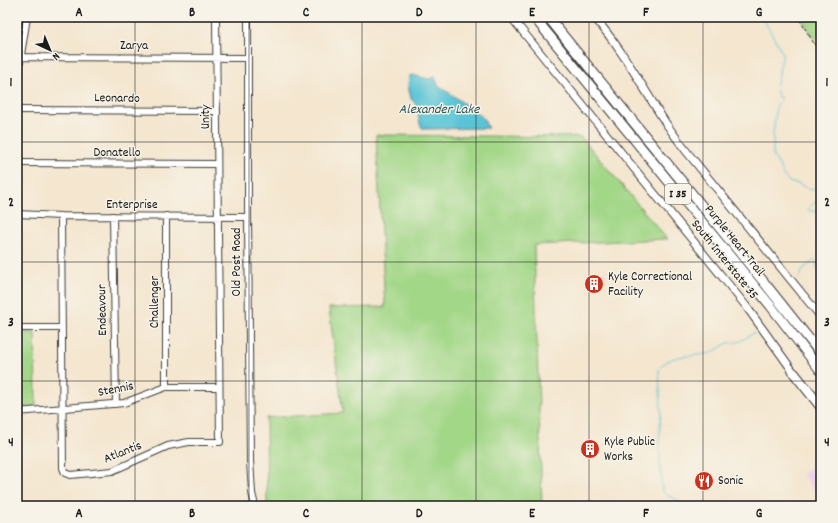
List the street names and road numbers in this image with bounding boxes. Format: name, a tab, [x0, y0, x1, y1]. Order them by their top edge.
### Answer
street label: Zarya	[120, 37, 149, 56]
street label: Leonardo	[94, 89, 140, 109]
street label: Unity	[197, 104, 216, 129]
street label: Donatello	[93, 144, 141, 163]
road number: I 35	[665, 184, 691, 204]
street label: Enterprise	[106, 196, 158, 215]
street label: Purple Heart Trail	[699, 201, 769, 281]
street label: South Interstate 35	[686, 216, 762, 304]
street label: Old Post Road	[228, 228, 247, 296]
street label: Challenger	[146, 276, 165, 328]
street label: Endeavour	[93, 284, 113, 336]
street label: Stennis	[96, 377, 136, 403]
street label: Atlantis	[101, 437, 145, 469]

